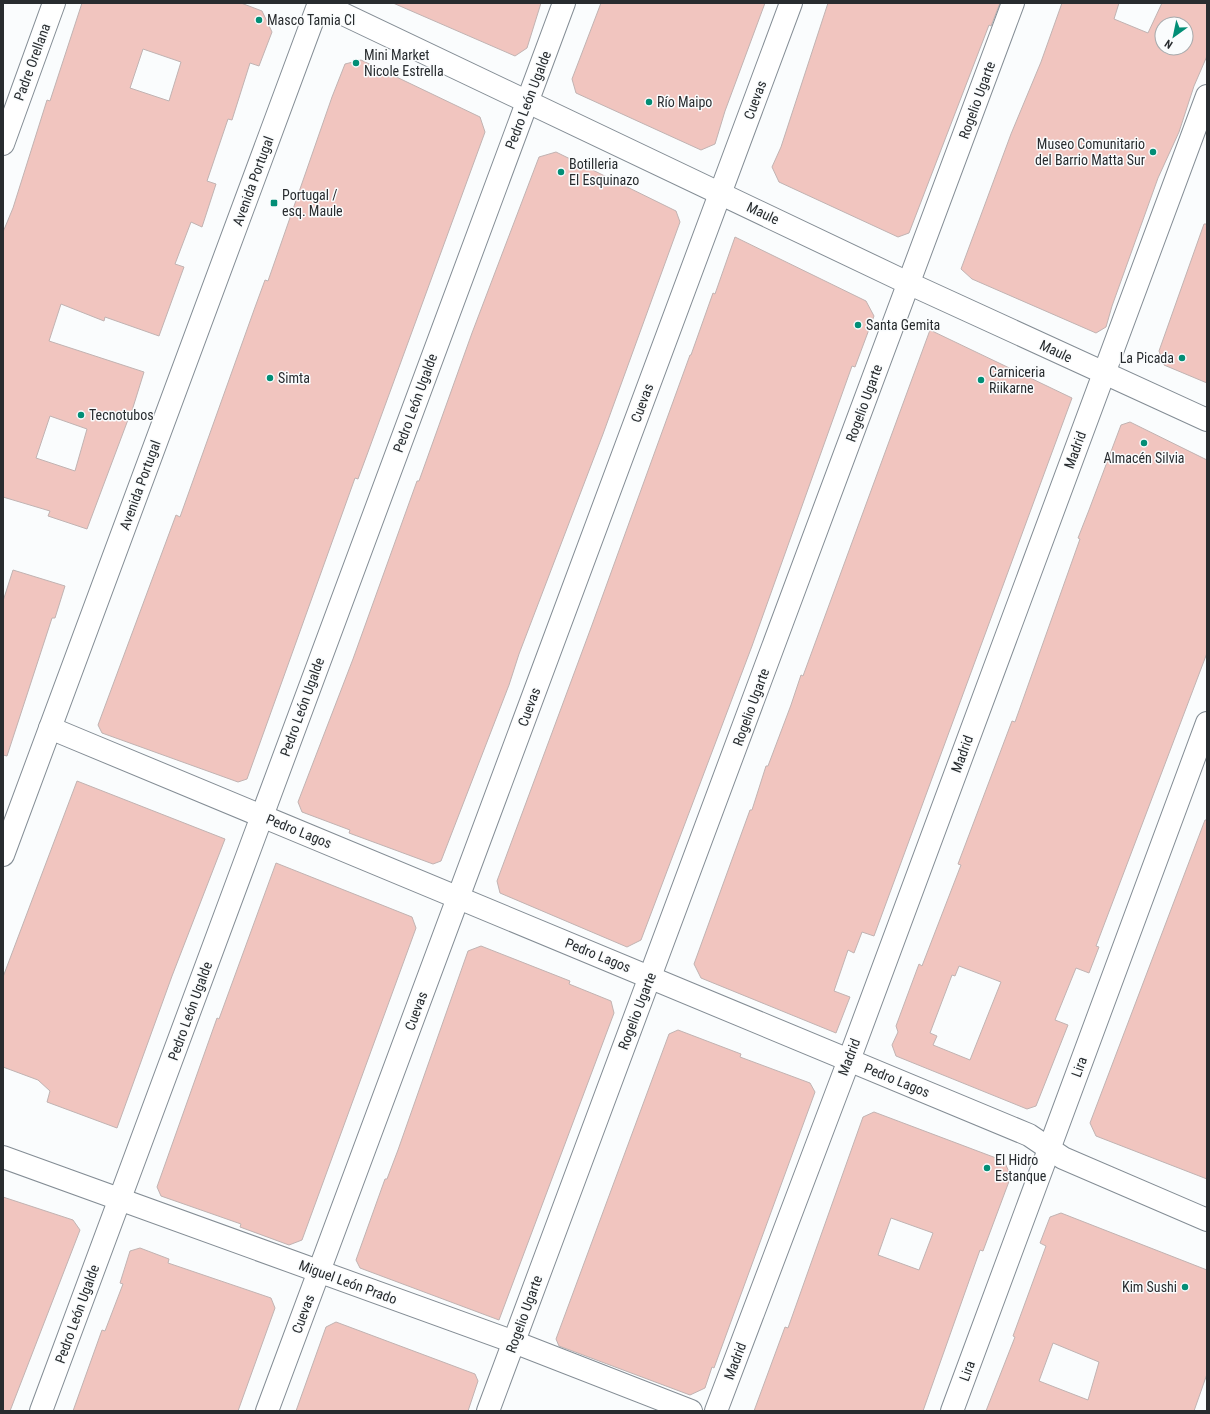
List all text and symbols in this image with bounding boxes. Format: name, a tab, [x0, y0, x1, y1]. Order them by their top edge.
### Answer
place label: Masco Tamia Cl	[267, 12, 355, 28]
marker: Masco Tamia Cl	[254, 15, 264, 25]
north arrow	[1154, 16, 1194, 56]
street label: Padre Orellana	[11, 21, 53, 103]
text: N	[1162, 37, 1175, 51]
place label: Mini Market Nicole Estrella	[364, 47, 444, 79]
street label: Pedro León Ugalde	[502, 48, 554, 151]
marker: Mini Market Nicole Estrella	[351, 58, 361, 68]
street label: Rogelio Ugarte	[956, 59, 999, 141]
street label: Cuevas	[741, 78, 769, 122]
place label: Río Maipo	[657, 94, 712, 110]
marker: Río Maipo	[644, 97, 654, 107]
street label: Avenida Portugal	[229, 134, 277, 228]
place label: Museo Comunitario del Barrio Matta Sur	[1035, 136, 1145, 168]
marker: Museo Comunitario del Barrio Matta Sur	[1148, 147, 1158, 157]
place label: Botilleria El Esquinazo	[569, 156, 639, 188]
marker: Botilleria El Esquinazo	[556, 167, 566, 177]
place label: Portugal / esq. Maule	[282, 187, 343, 219]
marker: Portugal / esq. Maule	[269, 198, 279, 208]
street label: Maule	[744, 199, 782, 228]
place label: Santa Gemita	[866, 317, 940, 333]
marker: Santa Gemita	[853, 320, 863, 330]
street label: Maule	[1037, 337, 1075, 366]
place label: La Picada	[1120, 350, 1174, 366]
street label: Pedro León Ugalde	[390, 351, 440, 455]
marker: La Picada	[1177, 353, 1187, 363]
street label: Rogelio Ugarte	[843, 362, 886, 444]
place label: Carniceria Riikarne	[989, 364, 1045, 396]
place label: Simta	[278, 370, 310, 386]
marker: Simta	[265, 373, 275, 383]
marker: Carniceria Riikarne	[976, 375, 986, 385]
street label: Cuevas	[628, 381, 656, 425]
place label: Tecnotubos	[89, 407, 154, 423]
marker: Tecnotubos	[76, 410, 86, 420]
street label: Madrid	[1061, 429, 1089, 471]
street label: Avenida Portugal	[116, 438, 164, 532]
marker: Almacén Silvia	[1139, 438, 1149, 448]
place label: Almacén Silvia	[1103, 450, 1185, 466]
street label: Pedro León Ugalde	[277, 655, 327, 759]
street label: Rogelio Ugarte	[730, 666, 773, 748]
street label: Cuevas	[515, 685, 543, 729]
street label: Madrid	[948, 733, 976, 775]
street label: Pedro Lagos	[264, 811, 334, 851]
street label: Pedro Lagos	[563, 935, 633, 975]
street label: Pedro León Ugalde	[165, 959, 215, 1063]
street label: Rogelio Ugarte	[615, 970, 659, 1052]
street label: Cuevas	[402, 989, 430, 1033]
street label: Madrid	[835, 1036, 863, 1078]
street label: Lira	[1068, 1055, 1090, 1079]
street label: Pedro Lagos	[862, 1060, 932, 1100]
place label: El Hidro Estanque	[995, 1152, 1047, 1184]
marker: El Hidro Estanque	[982, 1163, 992, 1173]
street label: Miguel León Prado	[297, 1257, 399, 1307]
street label: Pedro León Ugalde	[52, 1262, 102, 1366]
street label: Rogelio Ugarte	[503, 1273, 546, 1355]
place label: Kim Sushi	[1122, 1279, 1177, 1295]
marker: Kim Sushi	[1180, 1282, 1190, 1292]
street label: Cuevas	[289, 1292, 317, 1336]
street label: Madrid	[721, 1340, 749, 1382]
street label: Lira	[956, 1359, 978, 1383]

